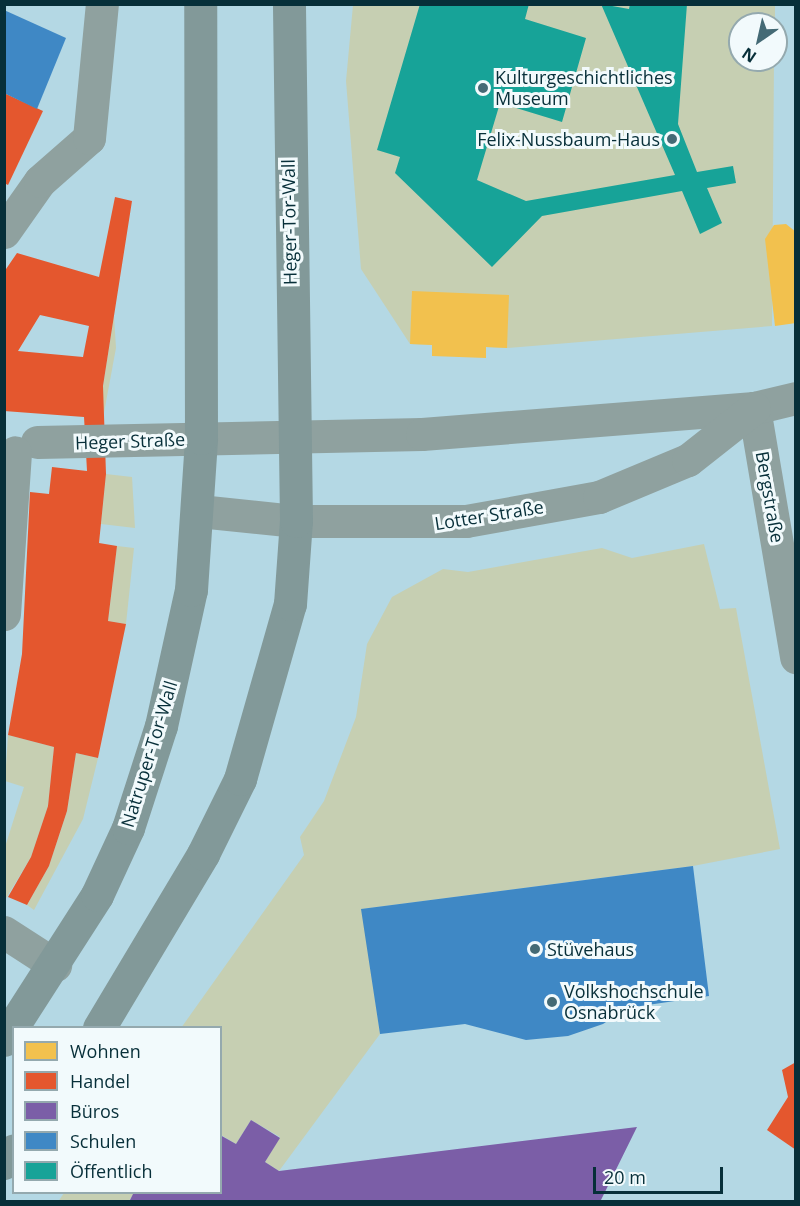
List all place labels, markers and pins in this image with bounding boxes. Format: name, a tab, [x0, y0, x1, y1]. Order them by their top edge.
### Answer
place label: Kulturgeschichtliches Museum	[495, 67, 673, 110]
marker: Kulturgeschichtliches Museum	[476, 81, 490, 95]
place label: Felix-Nussbaum-Haus	[477, 128, 660, 150]
marker: Felix-Nussbaum-Haus	[665, 132, 679, 146]
place label: Stüvehaus	[547, 938, 634, 960]
marker: Stüvehaus	[528, 942, 542, 956]
place label: Volkshochschule Osnabrück	[564, 981, 704, 1024]
marker: Volkshochschule Osnabrück	[545, 995, 559, 1009]

